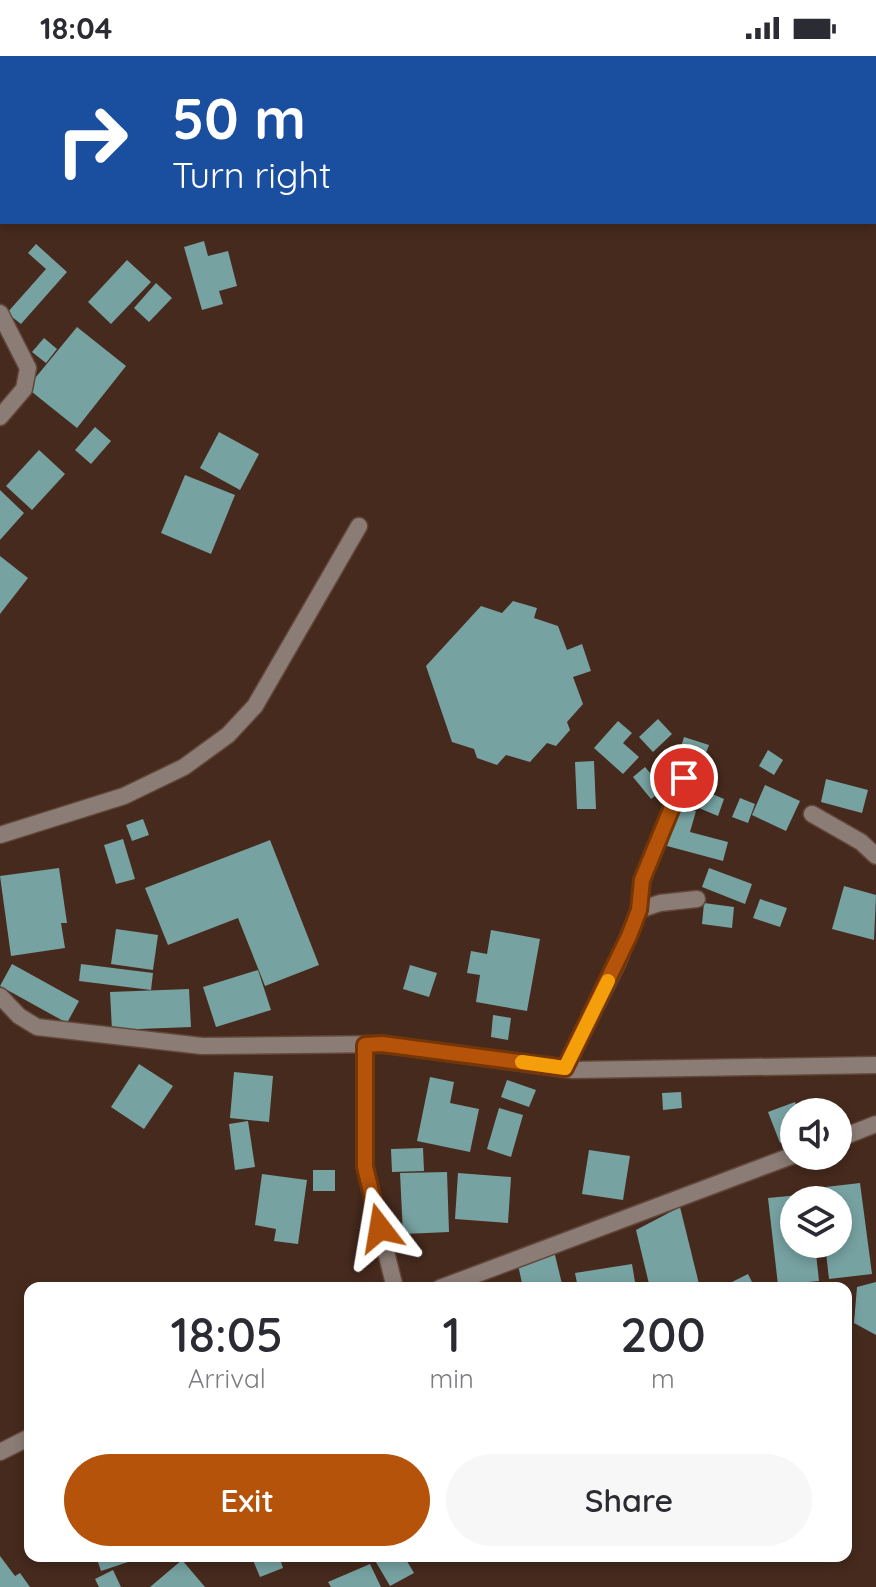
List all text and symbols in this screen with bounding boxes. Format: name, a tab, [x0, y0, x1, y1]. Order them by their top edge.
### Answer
text: 18:04	[40, 9, 112, 47]
text: 50 m	[172, 83, 306, 153]
icon: right	[40, 88, 144, 192]
text: Turn right	[172, 152, 331, 197]
pin	[650, 744, 718, 812]
icon: arrive	[662, 756, 706, 800]
map controls	[780, 1098, 852, 1258]
button: sound	[780, 1098, 852, 1170]
position arrow	[338, 1186, 422, 1270]
button: layers	[780, 1186, 852, 1258]
text: 18:05	[170, 1304, 283, 1364]
text: 1	[442, 1304, 461, 1364]
text: 200	[620, 1304, 706, 1364]
text: Arrival	[188, 1362, 266, 1395]
text: min	[429, 1362, 474, 1395]
text: m	[651, 1362, 675, 1395]
button: Exit	[64, 1454, 430, 1546]
button: Share	[446, 1454, 812, 1546]

